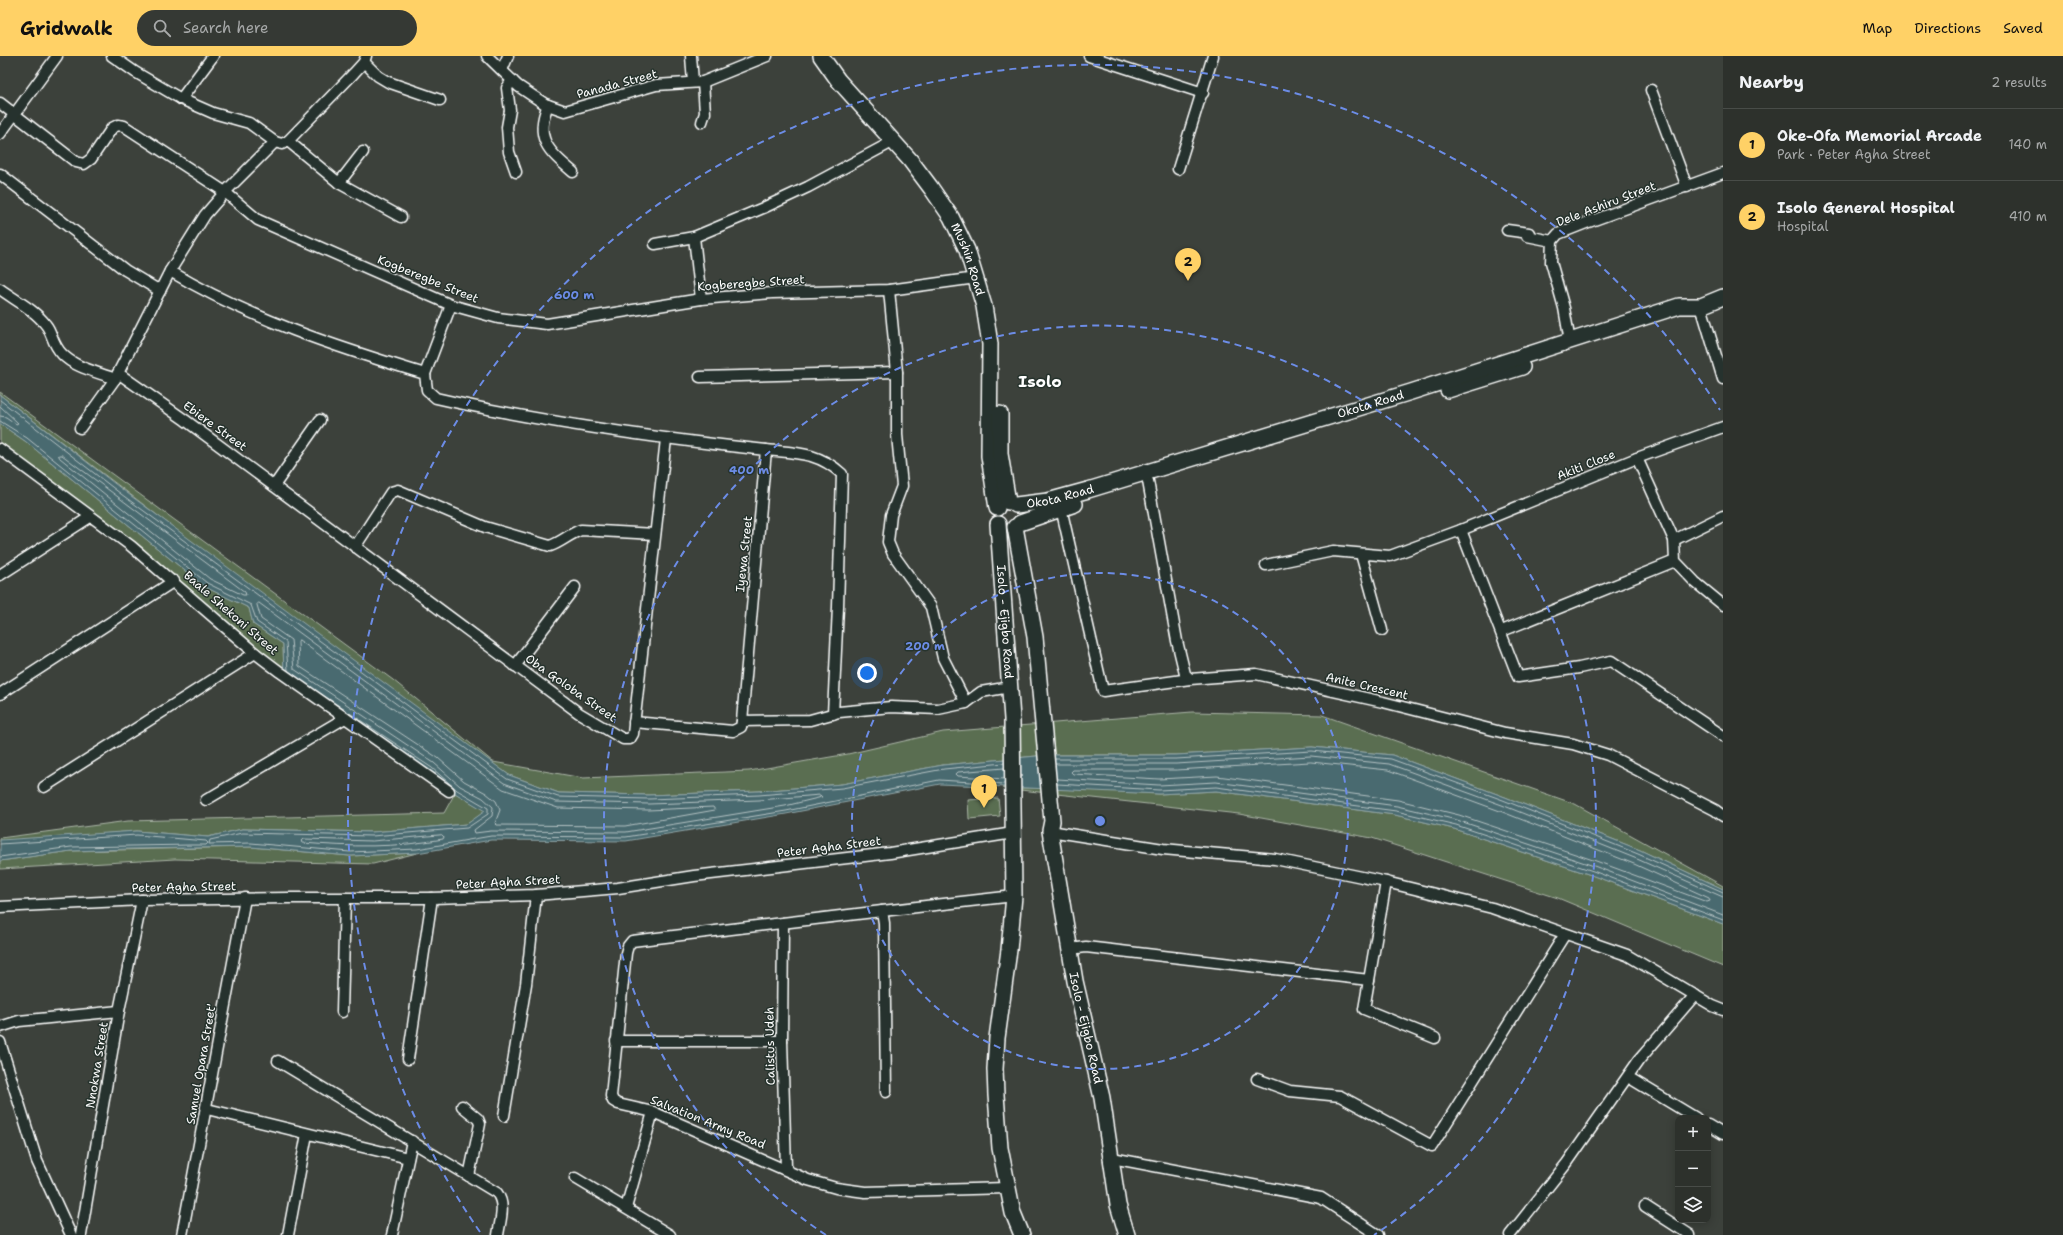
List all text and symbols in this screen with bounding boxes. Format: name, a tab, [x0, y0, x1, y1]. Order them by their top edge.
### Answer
search box	[137, 10, 417, 46]
text: Gridwalk	[20, 16, 113, 41]
icon: search	[151, 17, 173, 39]
text: Search here	[183, 18, 269, 38]
text: Map	[1863, 19, 1893, 37]
text: Directions	[1915, 19, 1981, 37]
text: Saved	[2003, 19, 2043, 37]
street label: Panada Street	[575, 66, 659, 102]
text: Nearby	[1739, 71, 1804, 93]
text: 2 results	[1991, 74, 2047, 91]
text: Oke-Ofa Memorial Arcade	[1777, 126, 1982, 146]
text: 1	[1749, 136, 1755, 153]
text: 140 m	[2008, 136, 2047, 153]
text: Park · Peter Agha Street	[1777, 146, 1931, 163]
street label: Dele Ashiru Street	[1554, 178, 1658, 230]
text: Isolo General Hospital	[1777, 198, 1955, 218]
text: 2	[1747, 208, 1757, 225]
text: 410 m	[2009, 208, 2047, 225]
text: Hospital	[1777, 218, 1828, 235]
street label: Mushin Road	[947, 220, 988, 298]
pin: 2	[1175, 248, 1201, 281]
street label: Kogberegbe Street	[375, 251, 481, 307]
street label: Kogberegbe Street	[697, 271, 805, 295]
text: 600 m	[554, 287, 594, 303]
district label: Isolo	[1018, 371, 1062, 392]
street label: Okota Road	[1335, 387, 1406, 422]
street label: Ebiere Street	[180, 397, 250, 455]
street label: Akiti Close	[1554, 446, 1618, 484]
text: 400 m	[729, 462, 769, 478]
street label: Okota Road	[1026, 481, 1096, 512]
street label: Iyewa Street	[732, 515, 756, 593]
street label: Isolo - Ejigbo Road	[993, 564, 1017, 680]
street label: Baale Shekoni Street	[180, 567, 282, 659]
text: 200 m	[905, 638, 945, 654]
street label: Oba Goloba Street	[522, 650, 620, 726]
your location	[857, 663, 877, 683]
street label: Anite Crescent	[1324, 669, 1410, 703]
pin: 1	[971, 775, 997, 808]
centre of rings	[1093, 814, 1107, 828]
street label: Peter Agha Street	[776, 833, 882, 861]
street label: Peter Agha Street	[455, 871, 561, 893]
street label: Peter Agha Street	[132, 878, 236, 896]
street label: Isolo - Ejigbo Road	[1066, 971, 1107, 1086]
street label: Samuel Opara Street'	[182, 1002, 220, 1126]
street label: Calistus Udeh	[761, 1007, 779, 1085]
street label: Nnokwa Street	[82, 1021, 112, 1109]
street label: Salvation Army Road	[648, 1092, 768, 1153]
map controls	[1675, 1115, 1711, 1223]
button: +	[1675, 1115, 1711, 1151]
button: −	[1675, 1151, 1711, 1187]
button: layers	[1675, 1187, 1711, 1223]

